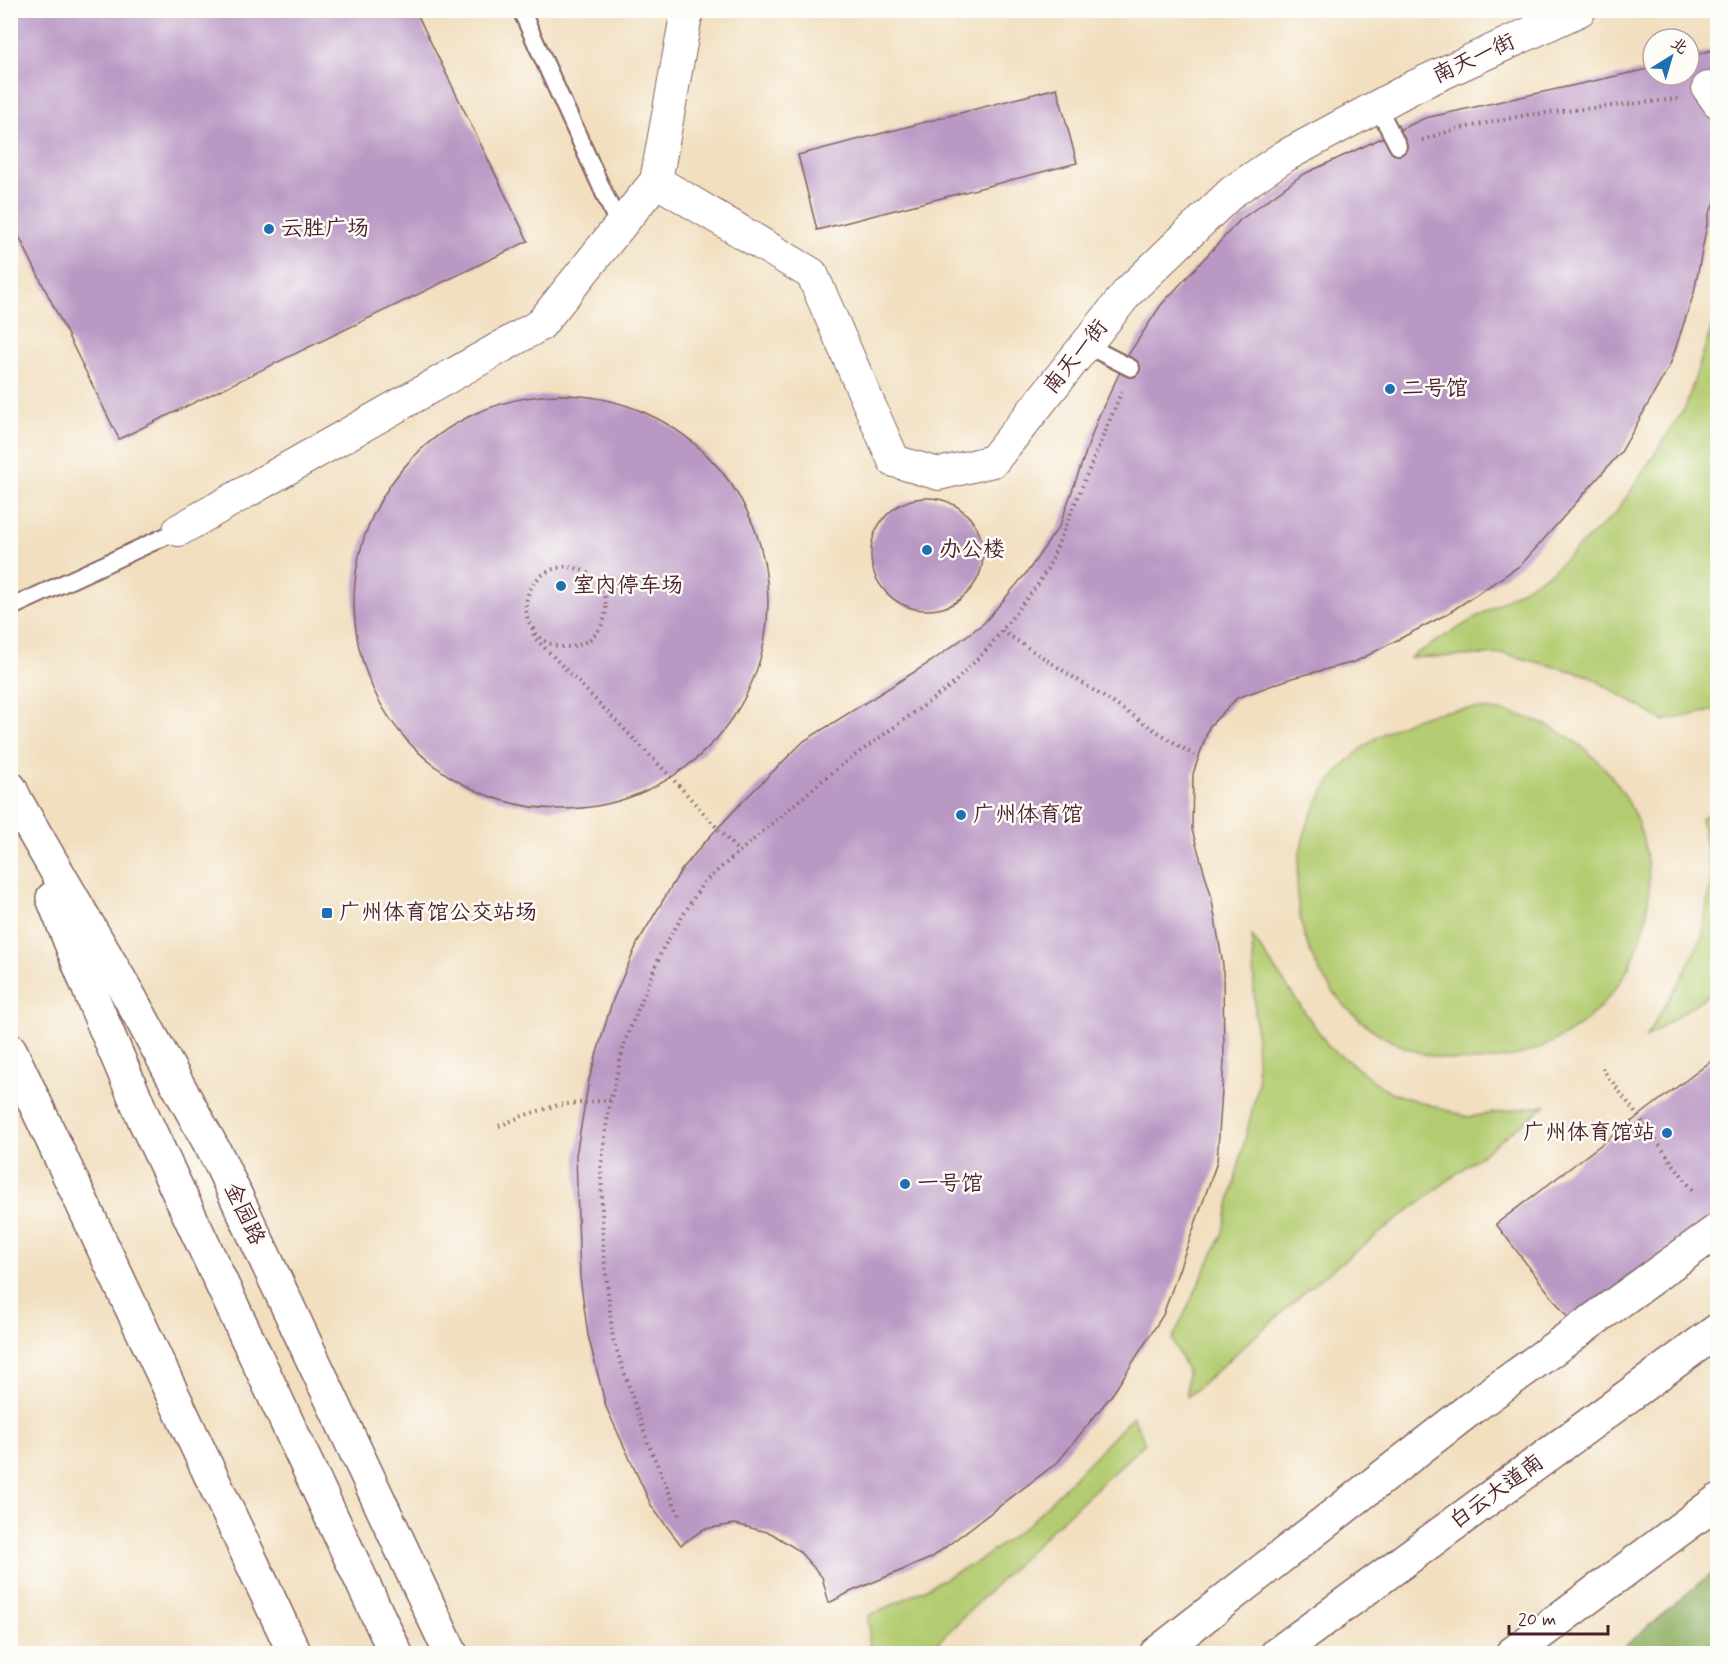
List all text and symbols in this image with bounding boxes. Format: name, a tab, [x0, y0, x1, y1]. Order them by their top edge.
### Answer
north arrow	[1641, 27, 1701, 87]
street label: 南天一街	[1428, 28, 1520, 90]
text: 北	[1666, 33, 1692, 59]
place label: 云胜广场	[281, 215, 369, 243]
marker: 云胜广场	[262, 222, 276, 236]
street label: 南天一街	[1037, 314, 1115, 400]
place label: 二号馆	[1402, 375, 1468, 403]
marker: 二号馆	[1383, 382, 1397, 396]
place label: 办公楼	[939, 536, 1005, 564]
marker: 办公楼	[920, 543, 934, 557]
place label: 室内停车场	[573, 572, 683, 600]
marker: 室内停车场	[554, 579, 568, 593]
place label: 广州体育馆	[973, 801, 1083, 829]
marker: 广州体育馆	[954, 808, 968, 822]
place label: 广州体育馆公交站场	[339, 899, 537, 927]
marker: 广州体育馆公交站场	[320, 906, 334, 920]
place label: 广州体育馆站	[1523, 1119, 1655, 1147]
marker: 广州体育馆站	[1660, 1126, 1674, 1140]
place label: 一号馆	[917, 1170, 983, 1198]
marker: 一号馆	[898, 1177, 912, 1191]
street label: 金园路	[217, 1178, 271, 1250]
street label: 白云大道南	[1444, 1448, 1550, 1536]
scale bar	[1509, 1598, 1608, 1636]
text: 20 m	[1518, 1608, 1556, 1632]

